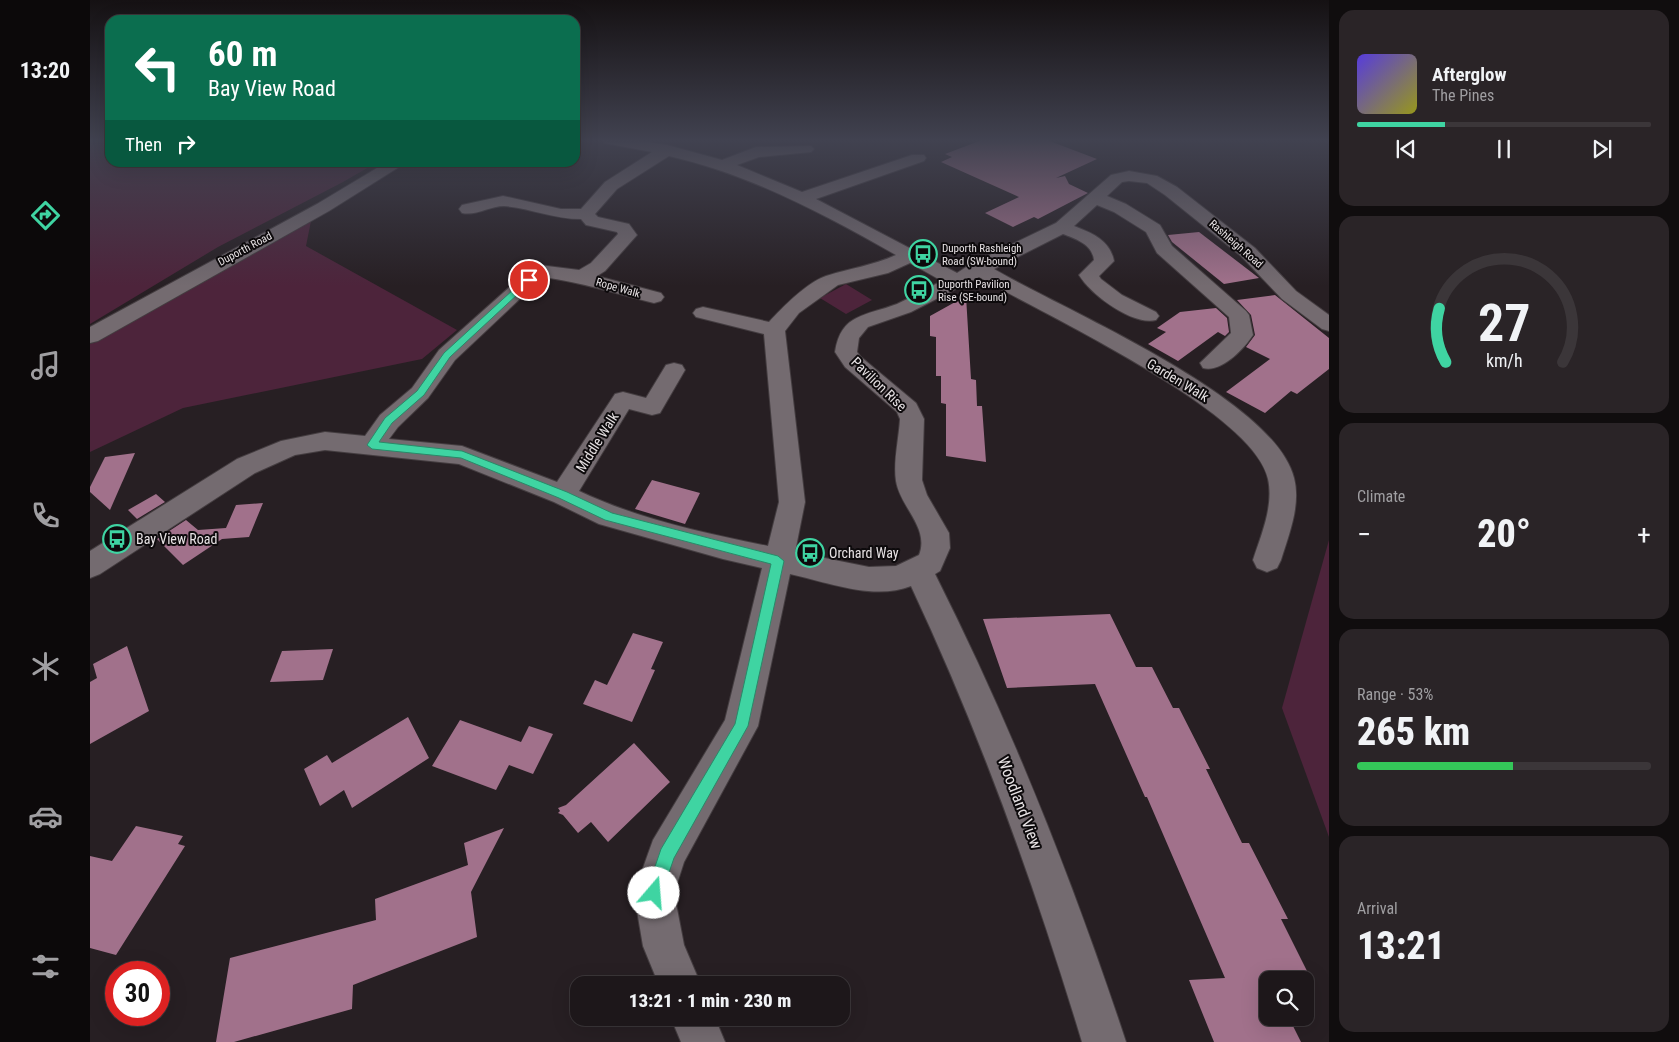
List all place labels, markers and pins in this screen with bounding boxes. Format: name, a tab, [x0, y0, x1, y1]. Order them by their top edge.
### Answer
bus stop icon: Duporth Rashleigh Road (SW-bound)	[908, 239, 938, 269]
place label: Duporth Rashleigh Road (SW-bound)	[942, 242, 1022, 268]
pin	[508, 259, 550, 301]
bus stop icon: Duporth Pavilion Rise (SE-bound)	[904, 275, 934, 305]
place label: Duporth Pavilion Rise (SE-bound)	[938, 278, 1010, 304]
bus stop icon: Bay View Road	[102, 524, 132, 554]
place label: Bay View Road	[136, 531, 217, 547]
bus stop icon: Orchard Way	[795, 538, 825, 568]
place label: Orchard Way	[829, 545, 899, 561]

